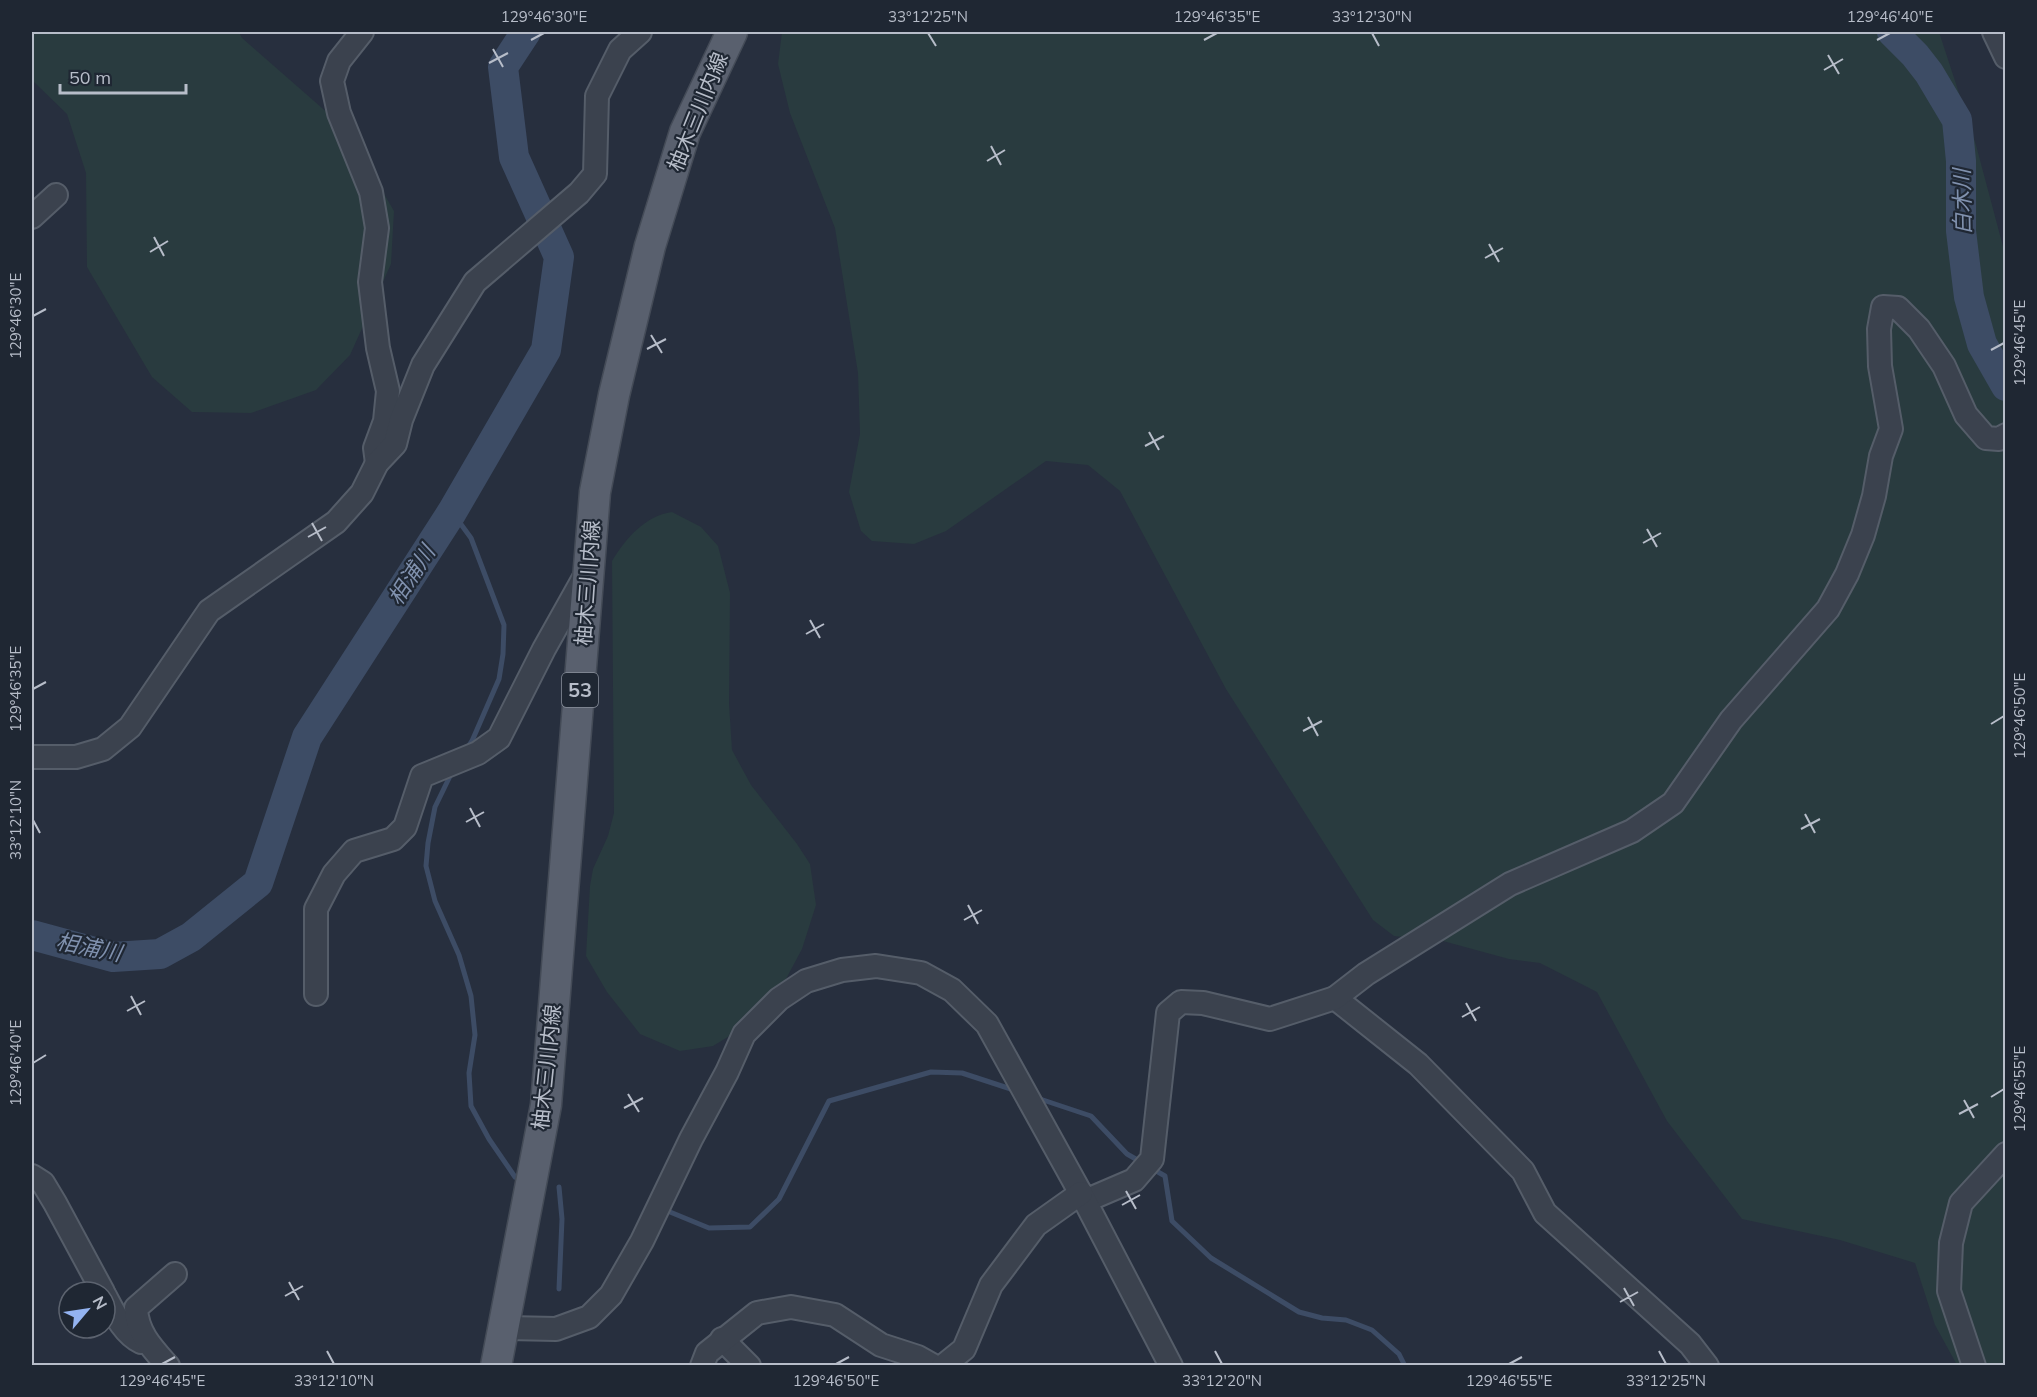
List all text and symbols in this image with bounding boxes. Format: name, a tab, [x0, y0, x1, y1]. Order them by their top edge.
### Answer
text: 129°46'30"E	[501, 7, 587, 26]
text: 33°12'25"N	[888, 7, 968, 26]
text: 129°46'35"E	[1174, 7, 1260, 26]
text: 33°12'30"N	[1332, 7, 1412, 26]
text: 129°46'40"E	[1847, 7, 1933, 26]
street label: 柚木三川内線	[661, 48, 733, 175]
scale bar	[60, 57, 186, 95]
text: 50 m	[69, 66, 111, 89]
water label: 白木川	[1947, 167, 1977, 235]
text: 129°46'30"E	[6, 273, 25, 359]
text: 129°46'45"E	[2010, 300, 2029, 386]
street label: 柚木三川内線	[570, 519, 604, 647]
water label: 相浦川	[381, 538, 442, 610]
text: 129°46'35"E	[6, 646, 25, 732]
road number: 53	[562, 673, 598, 707]
text: 129°46'50"E	[2010, 673, 2029, 759]
text: 33°12'10"N	[6, 780, 25, 860]
water label: 相浦川	[54, 927, 126, 967]
street label: 柚木三川内線	[526, 1003, 566, 1131]
text: 129°46'40"E	[6, 1020, 25, 1106]
text: 129°46'55"E	[2010, 1046, 2029, 1132]
north arrow	[57, 1280, 117, 1340]
text: N	[88, 1293, 112, 1313]
text: 129°46'45"E	[119, 1371, 205, 1390]
text: 33°12'10"N	[294, 1371, 374, 1390]
text: 129°46'50"E	[793, 1371, 879, 1390]
text: 33°12'20"N	[1182, 1371, 1262, 1390]
text: 129°46'55"E	[1466, 1371, 1552, 1390]
text: 33°12'25"N	[1626, 1371, 1706, 1390]

